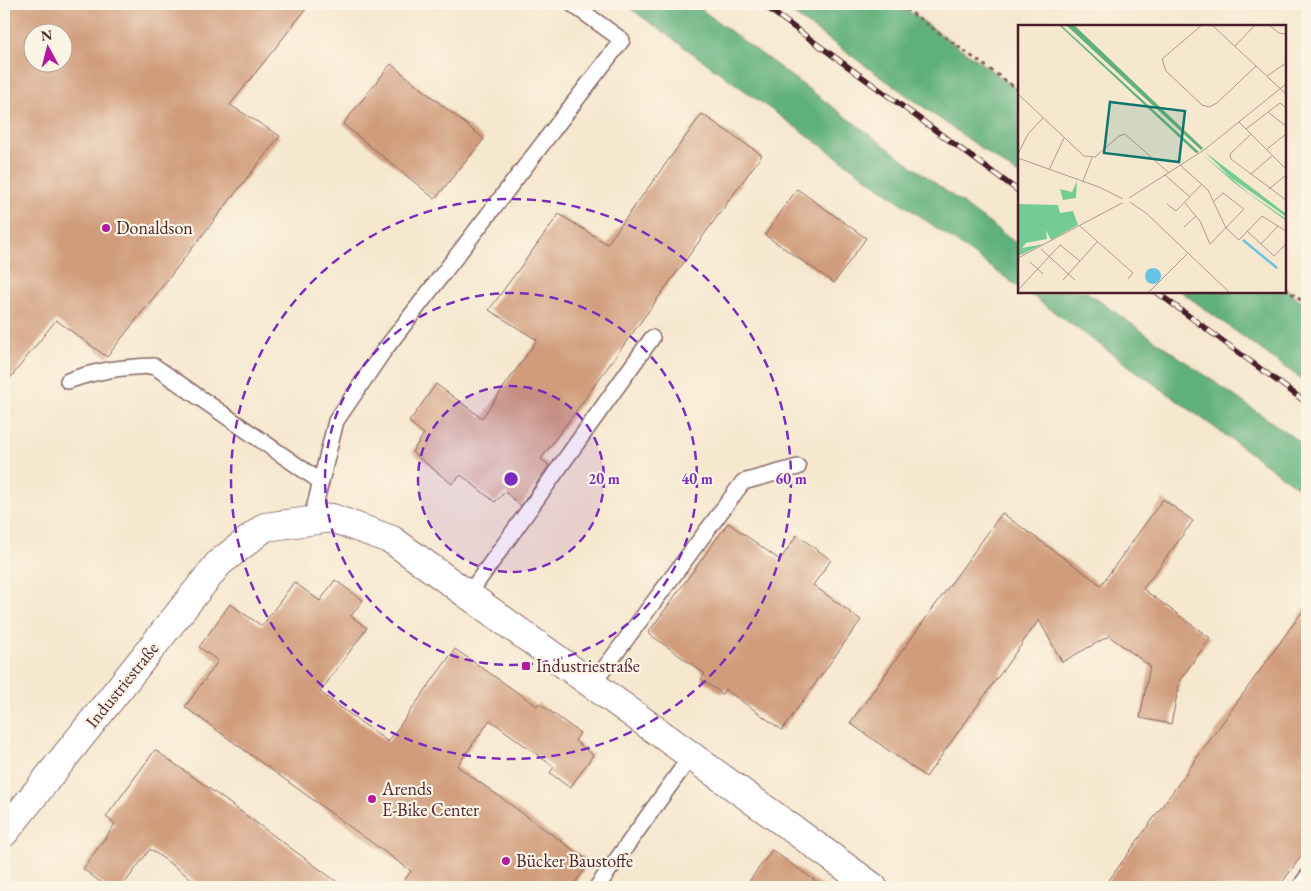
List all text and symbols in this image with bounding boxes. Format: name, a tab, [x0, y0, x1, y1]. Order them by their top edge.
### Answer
north arrow	[22, 22, 72, 72]
text: N	[40, 25, 54, 45]
inset map	[1018, 25, 1286, 292]
place label: Donaldson	[116, 216, 193, 239]
marker: Donaldson	[100, 222, 112, 234]
text: 20 m	[588, 469, 620, 488]
text: 40 m	[681, 469, 713, 488]
text: 60 m	[775, 469, 807, 488]
centre of rings	[502, 470, 520, 488]
street label: Industriestraße	[80, 637, 163, 732]
place label: Industriestraße	[536, 654, 640, 677]
marker: Industriestraße	[520, 660, 532, 672]
place label: Arends E-Bike Center	[381, 777, 479, 821]
marker: Arends E-Bike Center	[366, 793, 378, 805]
place label: Bücker Baustoffe	[516, 849, 633, 872]
marker: Bücker Baustoffe	[500, 855, 512, 867]

